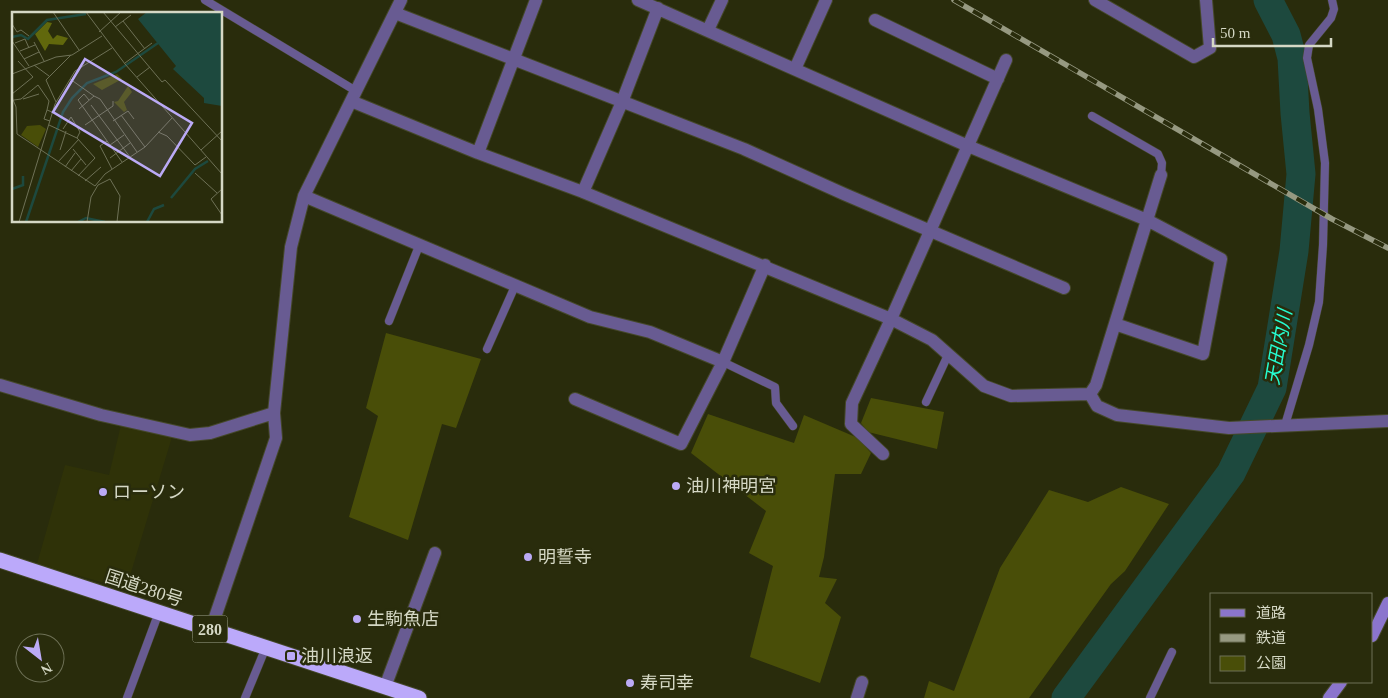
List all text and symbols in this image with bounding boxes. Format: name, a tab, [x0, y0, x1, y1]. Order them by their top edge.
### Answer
inset map	[12, 12, 222, 222]
scale bar	[1213, 15, 1330, 47]
text: 50 m	[1220, 25, 1251, 41]
water label: 天田内川	[1262, 306, 1296, 386]
place label: 油川神明宮	[686, 476, 776, 496]
marker: 油川神明宮	[670, 480, 682, 492]
place label: ローソン	[113, 482, 185, 502]
marker: ローソン	[97, 486, 109, 498]
place label: 明誓寺	[538, 547, 592, 567]
marker: 明誓寺	[522, 551, 534, 563]
street label: 国道280号	[102, 566, 186, 610]
legend	[1210, 593, 1373, 683]
text: 道路	[1256, 605, 1286, 621]
place label: 生駒魚店	[367, 609, 439, 629]
marker: 生駒魚店	[351, 613, 363, 625]
road number: 280	[192, 616, 228, 642]
text: 鉄道	[1256, 630, 1286, 646]
north arrow	[15, 633, 65, 683]
place label: 油川浪返	[301, 646, 373, 666]
marker: 油川浪返	[285, 650, 297, 662]
text: 公園	[1256, 655, 1286, 671]
text: N	[38, 660, 55, 678]
place label: 寿司幸	[640, 673, 694, 693]
marker: 寿司幸	[624, 677, 636, 689]

